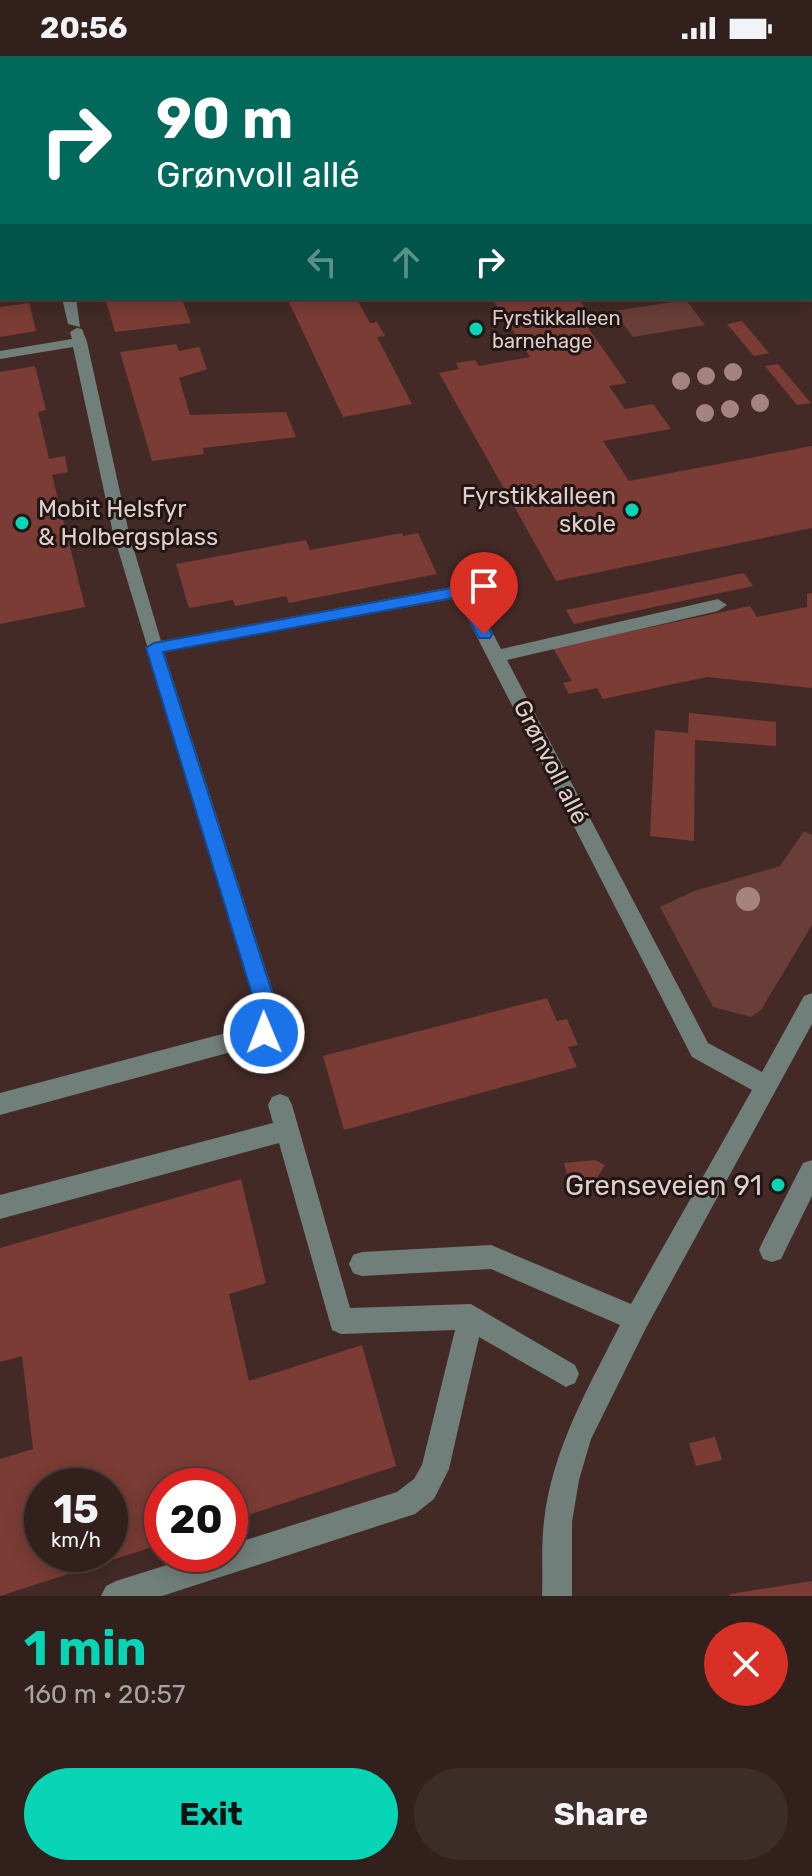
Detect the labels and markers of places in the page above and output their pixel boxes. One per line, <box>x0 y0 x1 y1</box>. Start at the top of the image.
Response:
place label: Fyrstikkalleen barnehage <box>492 306 621 353</box>
marker: Fyrstikkalleen barnehage <box>467 320 485 338</box>
place label: Fyrstikkalleen skole <box>462 482 616 538</box>
place label: Mobit Helsfyr & Holbergsplass <box>38 495 218 551</box>
marker: Fyrstikkalleen skole <box>623 501 641 519</box>
marker: Mobit Helsfyr & Holbergsplass <box>13 514 31 532</box>
pin <box>450 552 518 634</box>
place label: Grenseveien 91 <box>565 1169 762 1202</box>
marker: Grenseveien 91 <box>769 1176 787 1194</box>

